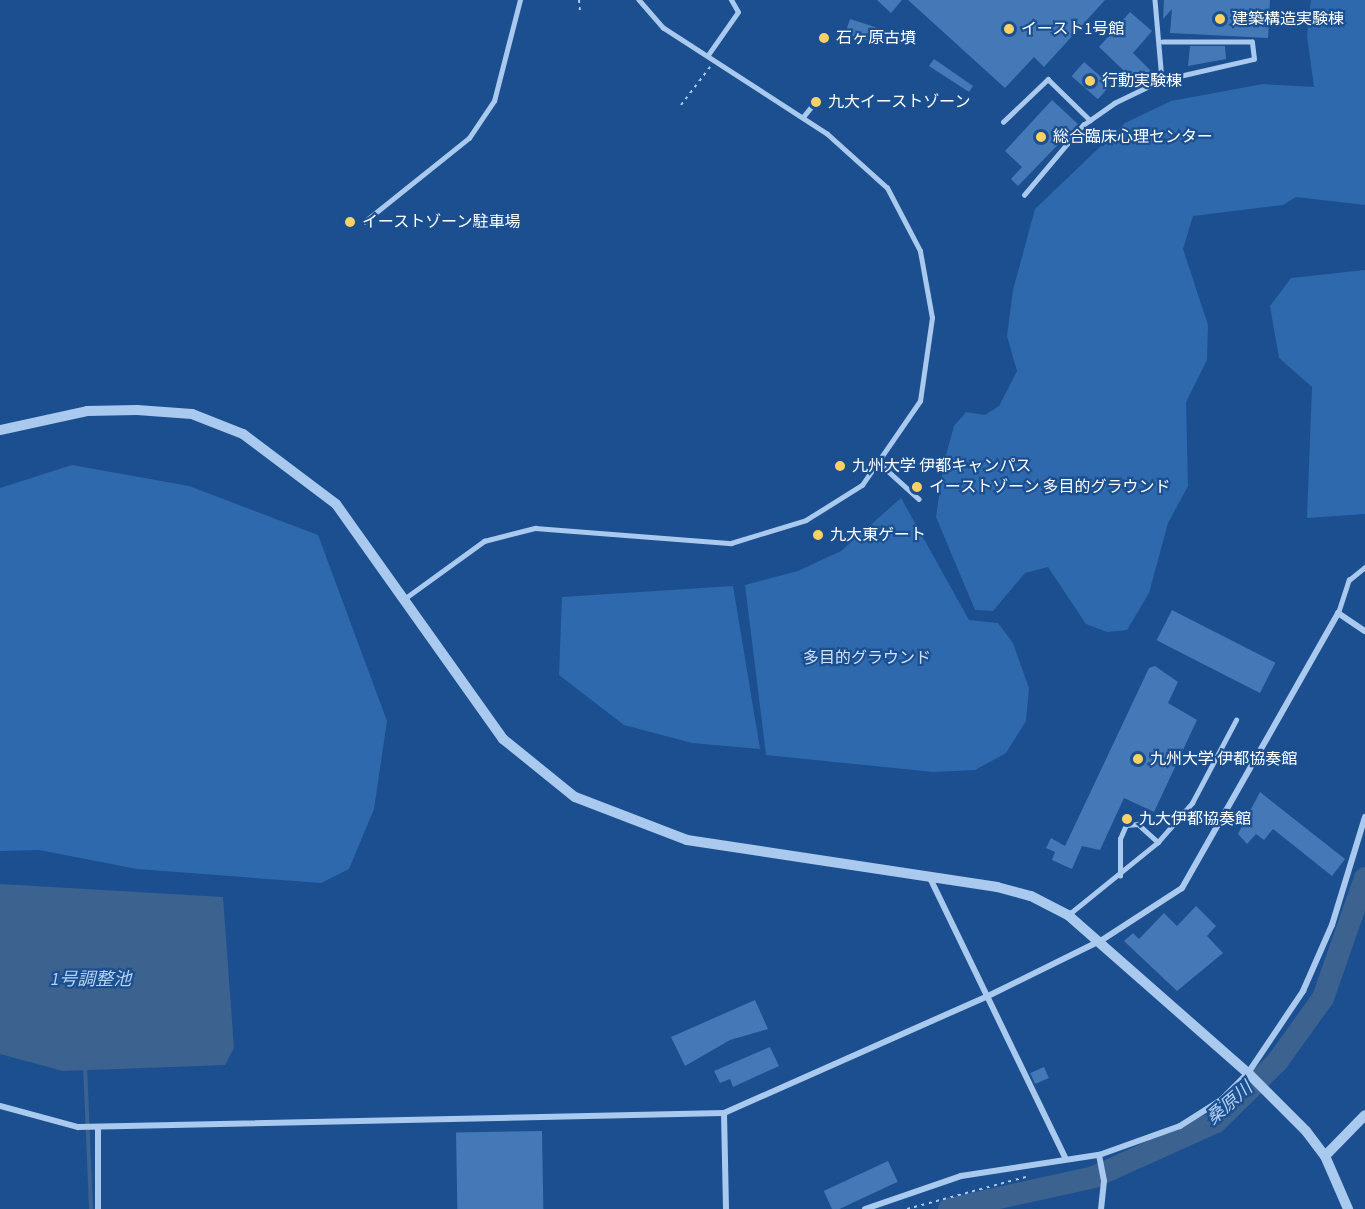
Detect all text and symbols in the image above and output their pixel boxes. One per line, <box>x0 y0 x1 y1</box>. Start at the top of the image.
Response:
place label: 建築構造実験棟 <box>1232 9 1344 29</box>
marker: 建築構造実験棟 <box>1213 12 1227 26</box>
place label: イースト1号館 <box>1021 19 1125 39</box>
marker: イースト1号館 <box>1002 22 1016 36</box>
place label: 石ヶ原古墳 <box>836 28 916 48</box>
marker: 石ヶ原古墳 <box>817 31 831 45</box>
place label: 行動実験棟 <box>1102 71 1182 91</box>
marker: 行動実験棟 <box>1083 74 1097 88</box>
place label: 九大イーストゾーン <box>828 92 972 112</box>
marker: 九大イーストゾーン <box>809 95 823 109</box>
place label: 総合臨床心理センター <box>1053 127 1213 147</box>
marker: 総合臨床心理センター <box>1034 130 1048 144</box>
place label: イーストゾーン駐車場 <box>362 212 522 232</box>
marker: イーストゾーン駐車場 <box>343 215 357 229</box>
place label: 九州大学 伊都キャンパス <box>852 456 1031 476</box>
marker: 九州大学 伊都キャンパス <box>833 459 847 473</box>
place label: イーストゾーン 多目的グラウンド <box>929 477 1172 497</box>
marker: イーストゾーン 多目的グラウンド <box>910 480 924 494</box>
place label: 九大東ゲート <box>830 525 926 545</box>
marker: 九大東ゲート <box>811 528 825 542</box>
park label: 多目的グラウンド <box>803 648 931 668</box>
place label: 九州大学 伊都協奏館 <box>1150 749 1297 769</box>
marker: 九州大学 伊都協奏館 <box>1131 752 1145 766</box>
place label: 九大伊都協奏館 <box>1139 809 1251 829</box>
marker: 九大伊都協奏館 <box>1120 812 1134 826</box>
water label: 1号調整池 <box>51 969 131 991</box>
water label: 桑原川 <box>1203 1078 1257 1130</box>

